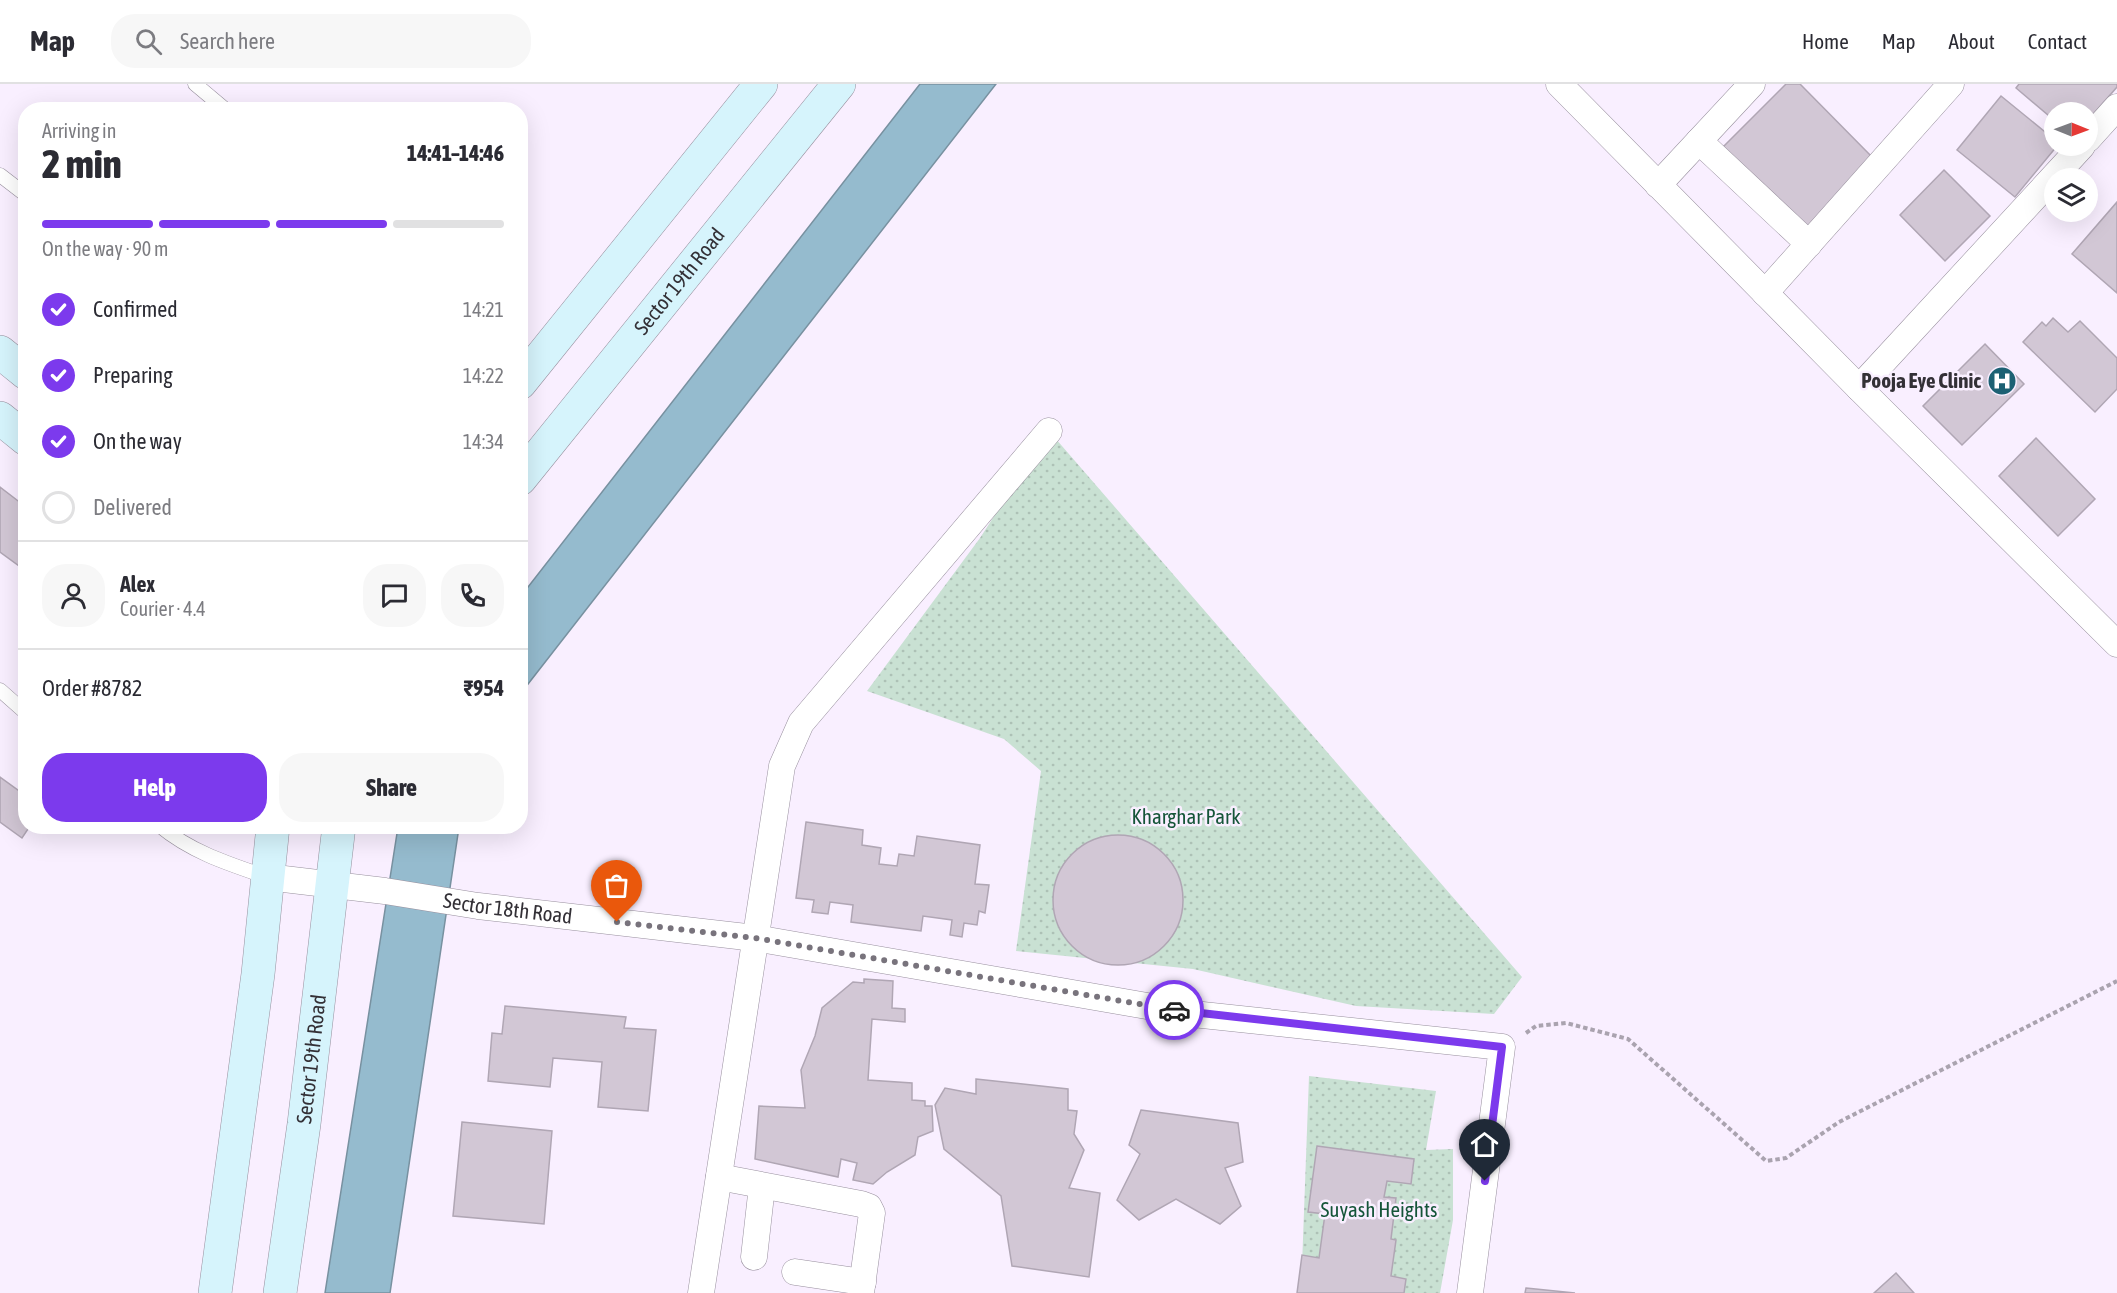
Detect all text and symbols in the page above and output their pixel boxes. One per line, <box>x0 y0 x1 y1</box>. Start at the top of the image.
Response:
search box <box>111 14 531 68</box>
text: Map <box>30 25 75 57</box>
icon: search <box>132 25 165 58</box>
text: Search here <box>180 28 275 54</box>
text: Home <box>1802 29 1849 53</box>
text: Map <box>1882 29 1916 53</box>
text: About <box>1949 29 1995 53</box>
text: Contact <box>2028 29 2087 53</box>
north arrow <box>2044 102 2098 156</box>
map controls <box>2044 102 2098 222</box>
text: Arriving in <box>42 119 116 142</box>
text: 14:41–14:46 <box>407 140 504 166</box>
text: 2 min <box>42 142 122 186</box>
button: layers <box>2044 168 2098 222</box>
street label: Sector 19th Road <box>629 223 729 339</box>
text: On the way · 90 m <box>42 237 168 260</box>
icon: check <box>42 293 75 326</box>
text: Confirmed <box>93 296 178 322</box>
text: 14:21 <box>463 298 504 321</box>
icon: check <box>42 359 75 392</box>
text: Preparing <box>93 362 173 388</box>
text: 14:22 <box>463 364 504 387</box>
hospital icon: Pooja Eye Clinic <box>1986 365 2018 397</box>
place label: Pooja Eye Clinic <box>1861 368 1981 392</box>
icon: check <box>42 425 75 458</box>
text: On the way <box>93 428 182 454</box>
text: 14:34 <box>463 430 504 453</box>
text: Delivered <box>93 494 172 520</box>
button: person <box>42 564 105 627</box>
button: chat <box>363 564 426 627</box>
button: phone <box>441 564 504 627</box>
text: Alex <box>120 571 155 597</box>
text: Courier · 4.4 <box>120 597 206 620</box>
text: Order #8782 <box>42 675 142 701</box>
text: ₹954 <box>464 675 504 701</box>
button: Help <box>42 753 267 822</box>
button: Share <box>279 753 504 822</box>
park label: Kharghar Park <box>1132 804 1240 828</box>
pin <box>591 860 642 922</box>
icon: bag <box>600 869 633 902</box>
street label: Sector 18th Road <box>442 888 574 928</box>
courier <box>1144 980 1204 1040</box>
street label: Sector 19th Road <box>291 993 330 1125</box>
icon: car <box>1158 994 1191 1027</box>
pin <box>1459 1119 1510 1181</box>
icon: home <box>1468 1128 1501 1161</box>
park label: Suyash Heights <box>1321 1197 1437 1221</box>

